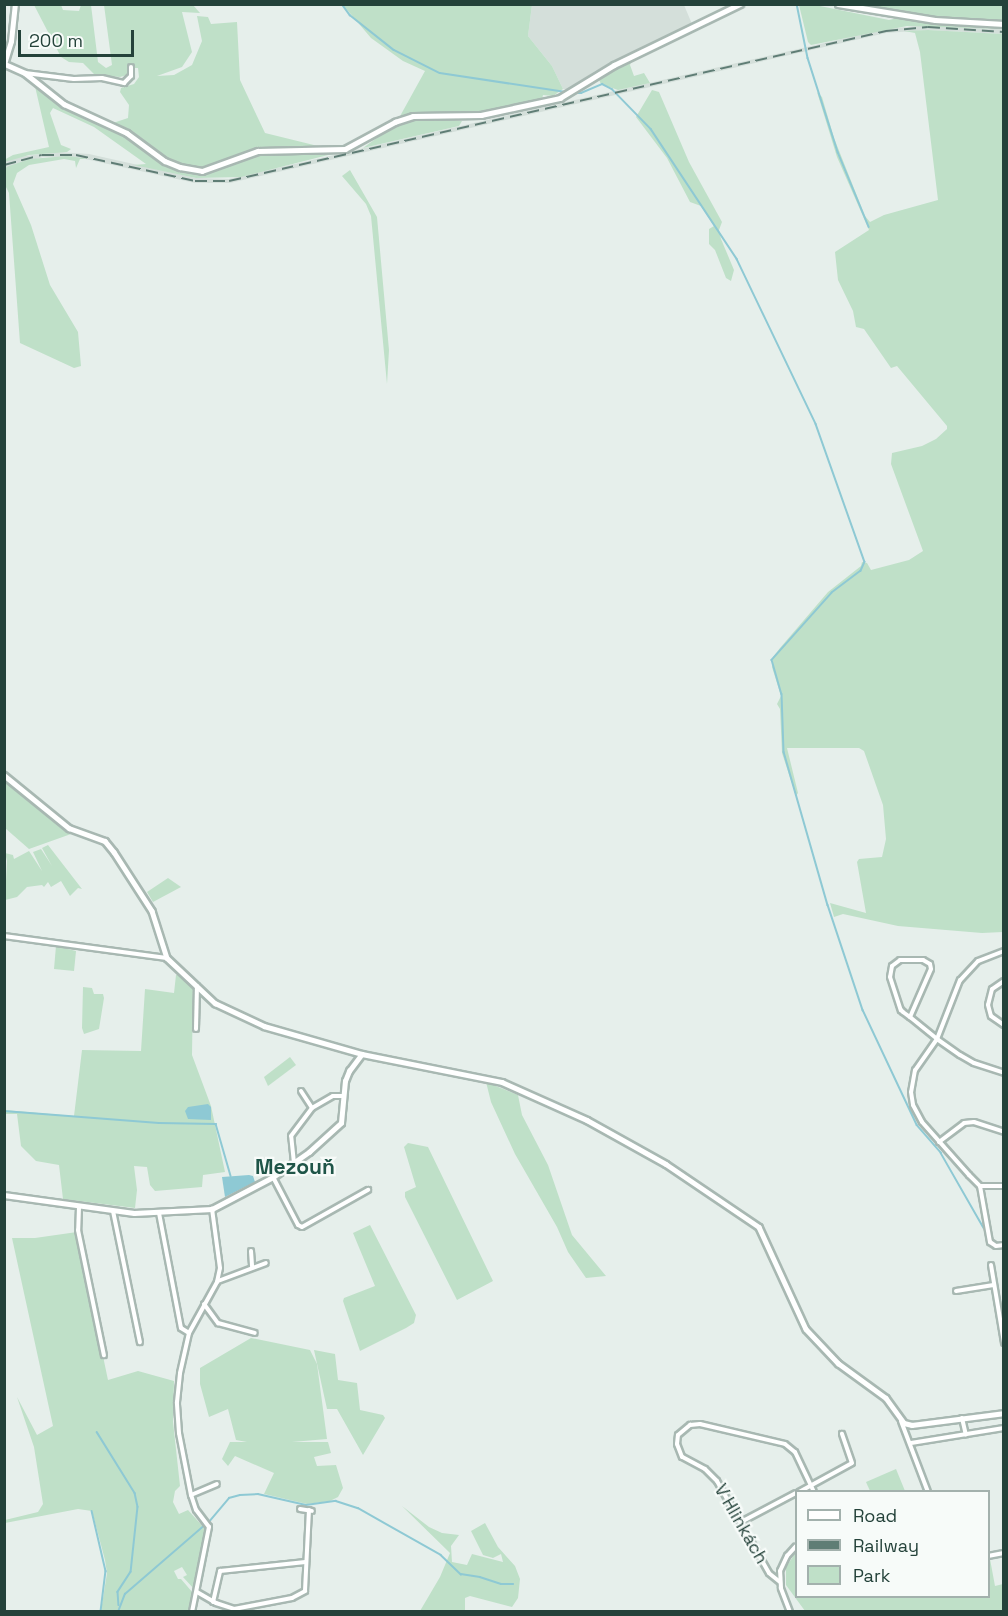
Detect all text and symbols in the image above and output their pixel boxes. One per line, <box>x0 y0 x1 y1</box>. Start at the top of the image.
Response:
scale bar <box>21 18 136 56</box>
text: 200 m <box>29 29 83 52</box>
district label: Mezouň <box>255 1154 335 1180</box>
street label: V Hlinkách <box>709 1480 773 1568</box>
legend <box>795 1490 990 1598</box>
text: Road <box>853 1504 897 1527</box>
text: Railway <box>853 1534 919 1557</box>
text: Park <box>853 1564 890 1587</box>

